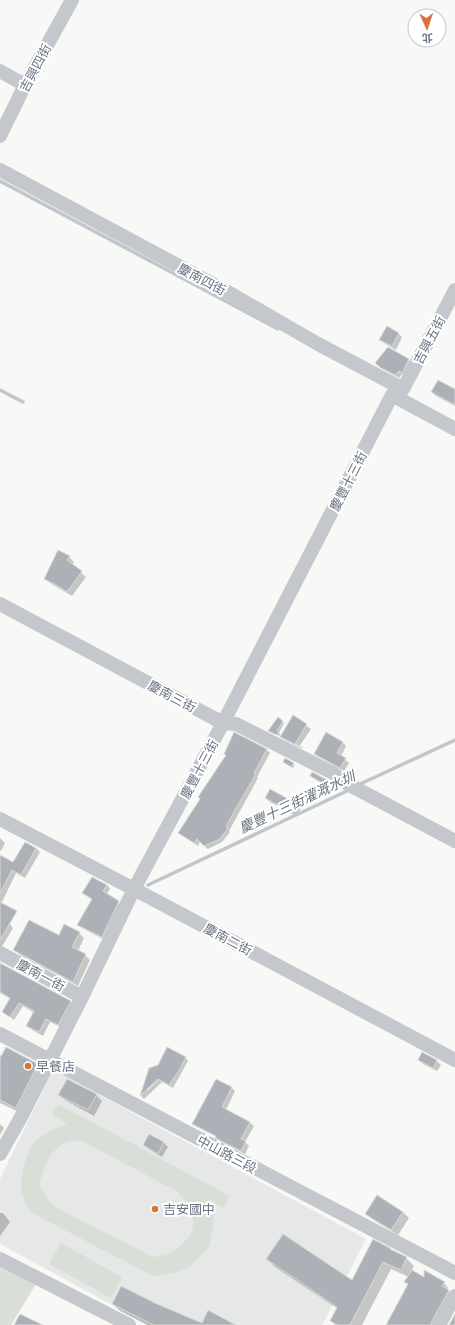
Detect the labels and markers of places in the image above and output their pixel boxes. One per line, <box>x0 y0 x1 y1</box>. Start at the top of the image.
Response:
place label: 早餐店 <box>36 1058 75 1076</box>
marker: 早餐店 <box>23 1061 33 1071</box>
place label: 吉安國中 <box>163 1201 215 1219</box>
marker: 吉安國中 <box>150 1204 160 1214</box>

